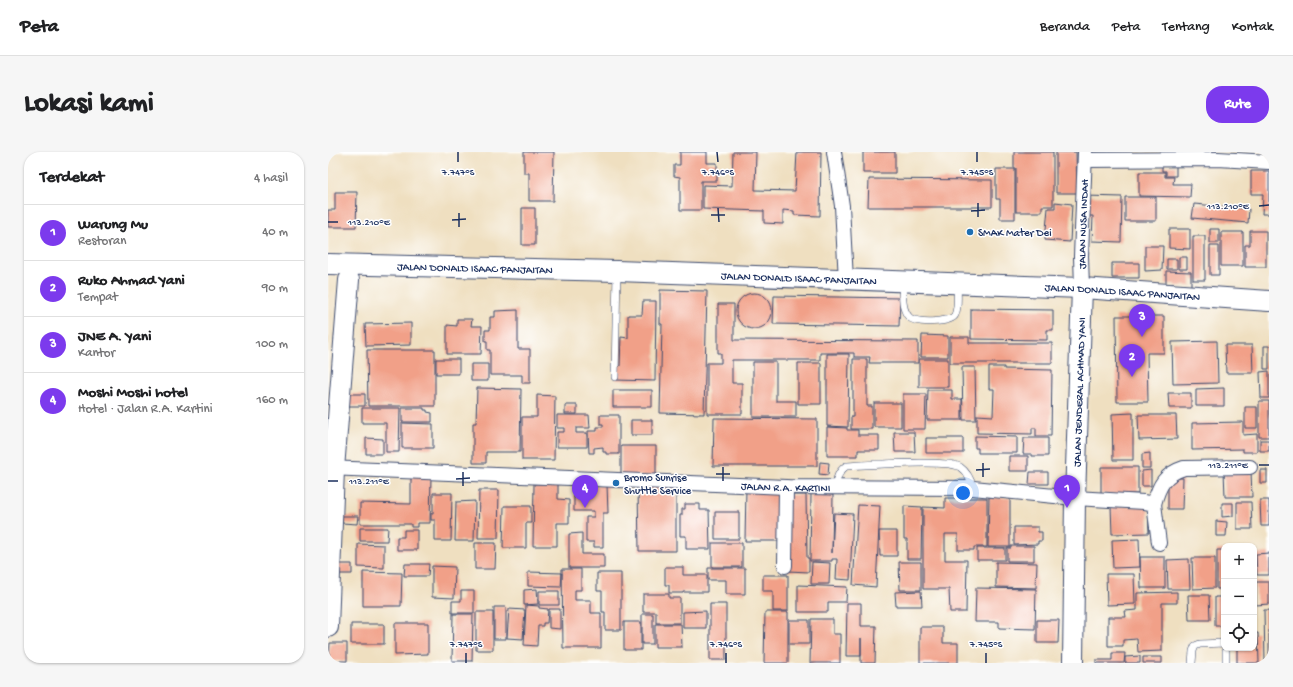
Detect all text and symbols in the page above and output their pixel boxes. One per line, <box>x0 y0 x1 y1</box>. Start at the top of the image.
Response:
text: Peta <box>20 16 59 39</box>
text: Beranda <box>1040 19 1090 36</box>
text: Peta <box>1112 19 1140 36</box>
text: Tentang <box>1162 19 1210 36</box>
text: Kontak <box>1232 19 1273 36</box>
button: Rute <box>1206 86 1269 123</box>
text: Lokasi kami <box>24 88 154 121</box>
text: 7.747°S <box>441 167 475 179</box>
text: 7.746°S <box>701 167 735 179</box>
text: 7.745°S <box>960 167 994 179</box>
text: Terdekat <box>40 168 104 188</box>
text: 4 hasil <box>254 171 288 186</box>
street label: JALAN NUSA INDAH <box>1077 178 1092 269</box>
text: 113.210°E <box>1206 201 1250 213</box>
text: Warung Mu <box>78 216 148 234</box>
text: 113.210°E <box>347 217 391 229</box>
text: 1 <box>50 225 56 240</box>
text: 40 m <box>262 225 288 240</box>
marker: SMAK Mater Dei <box>965 227 975 237</box>
place label: SMAK Mater Dei <box>978 228 1052 240</box>
text: Restoran <box>78 234 126 249</box>
street label: JALAN DONALD ISAAC PANJAITAN <box>397 262 553 277</box>
street label: JALAN DONALD ISAAC PANJAITAN <box>721 271 877 288</box>
text: Ruko Ahmad Yani <box>78 272 185 290</box>
text: 2 <box>50 281 56 296</box>
text: 90 m <box>262 281 288 296</box>
street label: JALAN DONALD ISAAC PANJAITAN <box>1044 283 1201 304</box>
text: Tempat <box>78 290 118 305</box>
pin: 3 <box>1129 304 1155 337</box>
street label: JALAN JENDERAL ACHMAD YANI <box>1072 317 1089 467</box>
text: JNE A. Yani <box>78 328 151 346</box>
text: 3 <box>50 337 56 352</box>
text: 100 m <box>256 337 288 352</box>
pin: 2 <box>1119 344 1145 377</box>
text: Kantor <box>78 346 115 361</box>
text: Moshi Moshi hotel <box>78 384 188 402</box>
text: 4 <box>50 393 56 408</box>
text: 160 m <box>256 393 288 408</box>
text: Hotel · Jalan R.A. Kartini <box>78 402 213 417</box>
text: 113.211°E <box>1207 460 1249 472</box>
place label: Bromo Sunrise Shuttle Service <box>623 473 692 498</box>
pin: 4 <box>572 475 598 508</box>
pin: 1 <box>1054 475 1080 508</box>
text: 113.211°E <box>348 476 390 488</box>
marker: Bromo Sunrise Shuttle Service <box>611 478 621 488</box>
street label: JALAN R.A. KARTINI <box>741 481 831 495</box>
your location <box>953 483 973 503</box>
map controls <box>1221 543 1257 651</box>
button: + <box>1221 543 1257 579</box>
button: − <box>1221 579 1257 615</box>
button: locate <box>1221 615 1257 651</box>
text: 7.747°S <box>449 639 483 651</box>
text: 7.746°S <box>709 639 743 651</box>
text: 7.745°S <box>969 639 1003 651</box>

